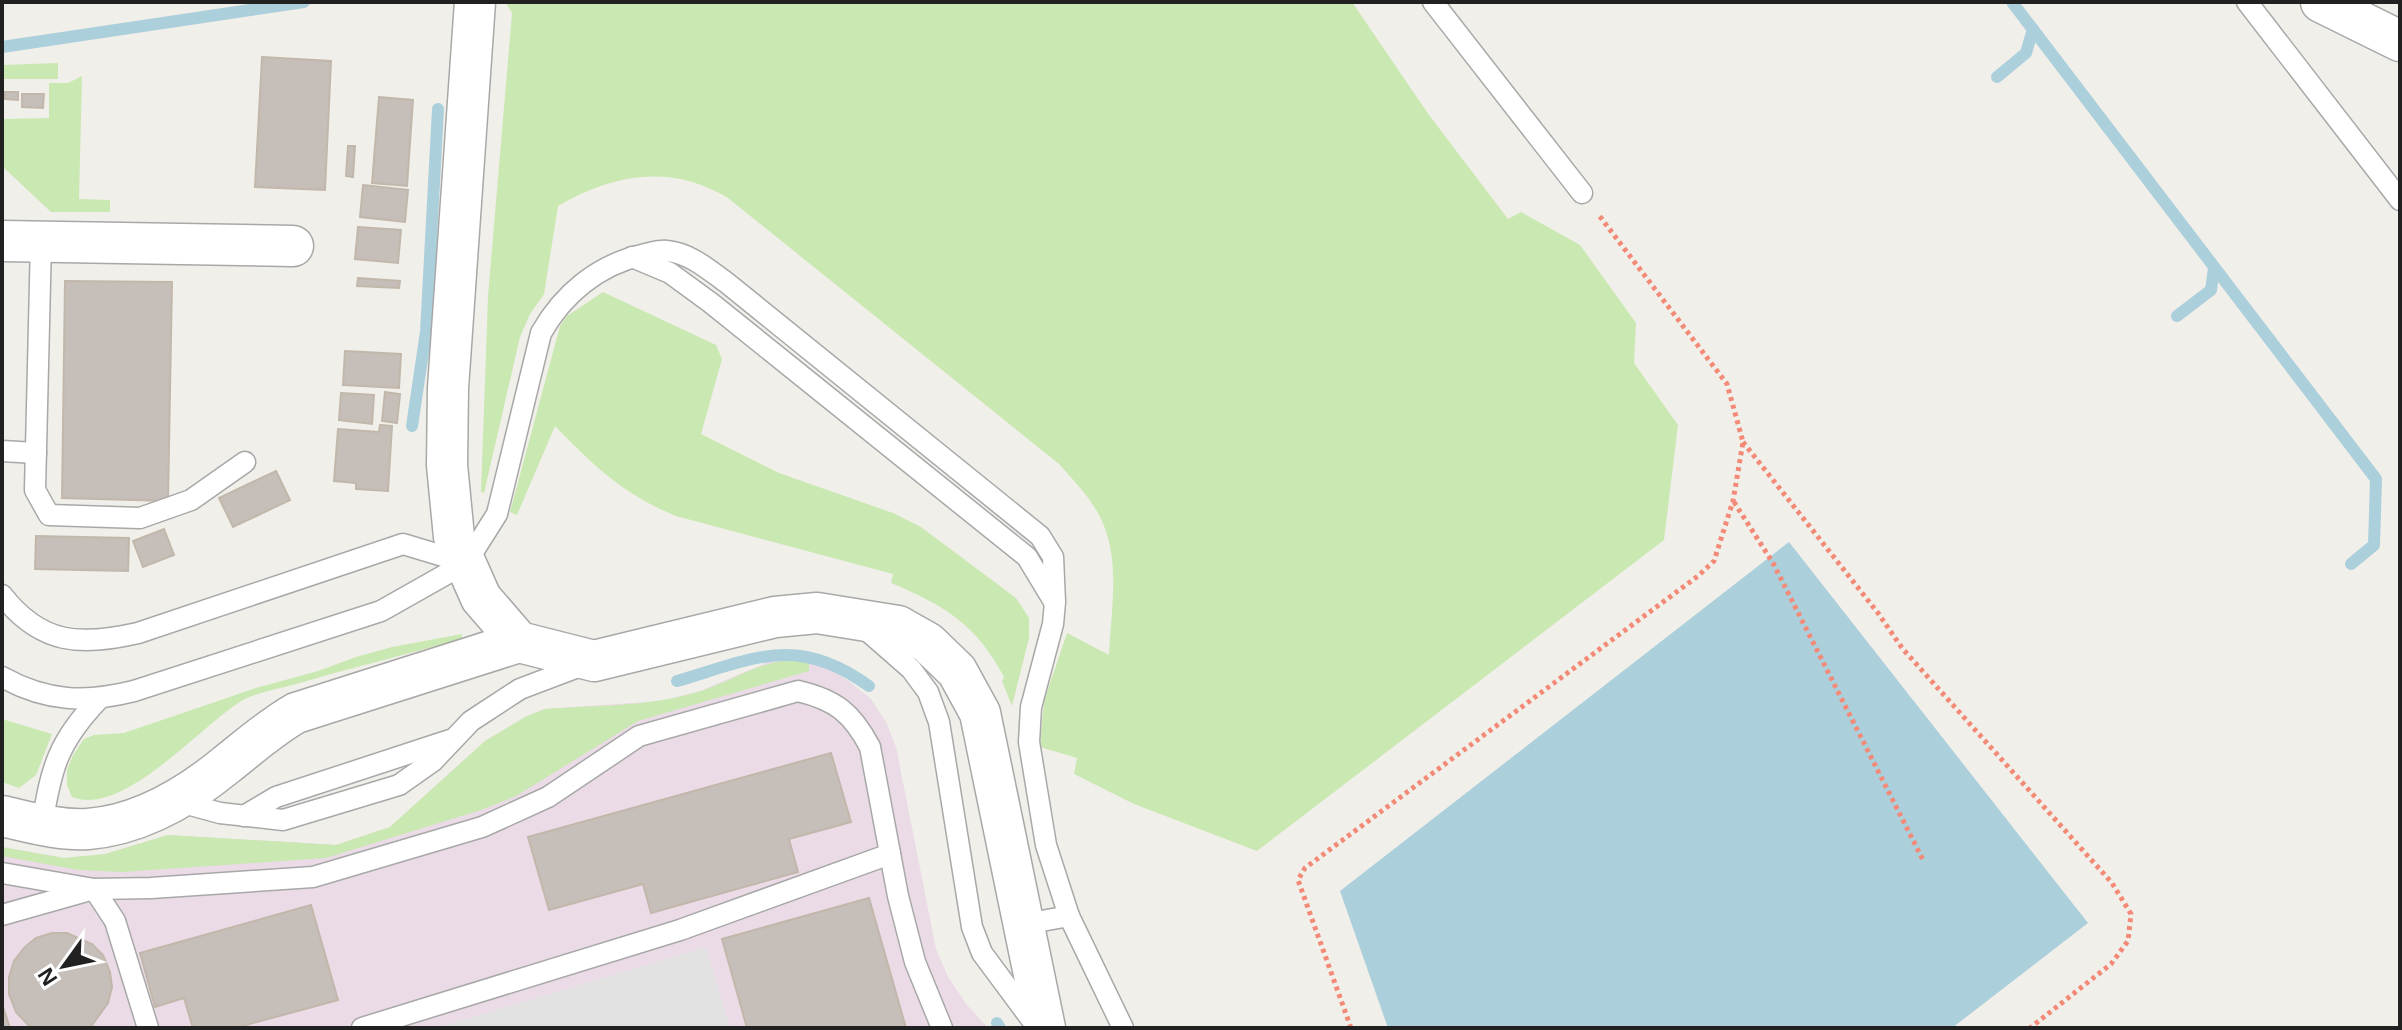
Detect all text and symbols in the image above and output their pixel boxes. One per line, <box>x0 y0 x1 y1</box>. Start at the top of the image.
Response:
north arrow <box>24 926 104 1006</box>
text: N <box>33 963 62 990</box>

